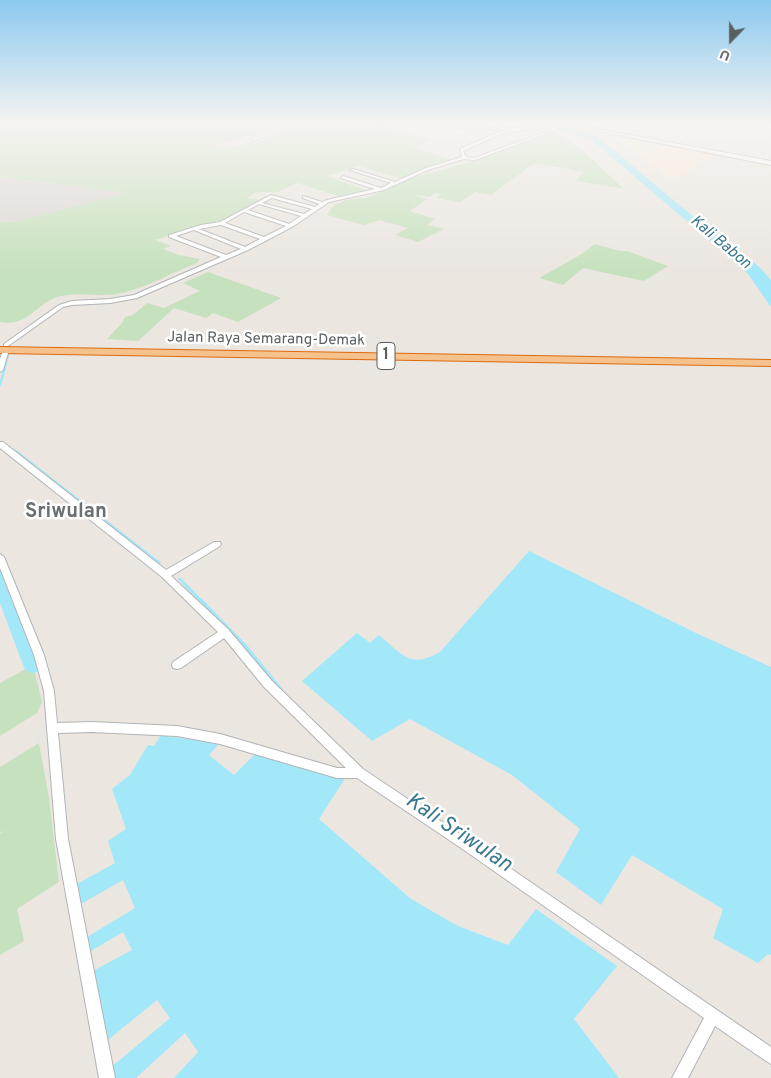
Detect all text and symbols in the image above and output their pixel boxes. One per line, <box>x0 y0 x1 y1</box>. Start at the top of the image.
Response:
north arrow <box>706 15 756 65</box>
text: U <box>717 45 733 64</box>
water label: Kali Babon <box>686 212 754 274</box>
street label: Jalan Raya Semarang-Demak <box>167 329 365 351</box>
road number: 1 <box>377 342 395 370</box>
district label: Sriwulan <box>25 501 107 525</box>
water label: Kali Sriwulan <box>400 789 516 879</box>

